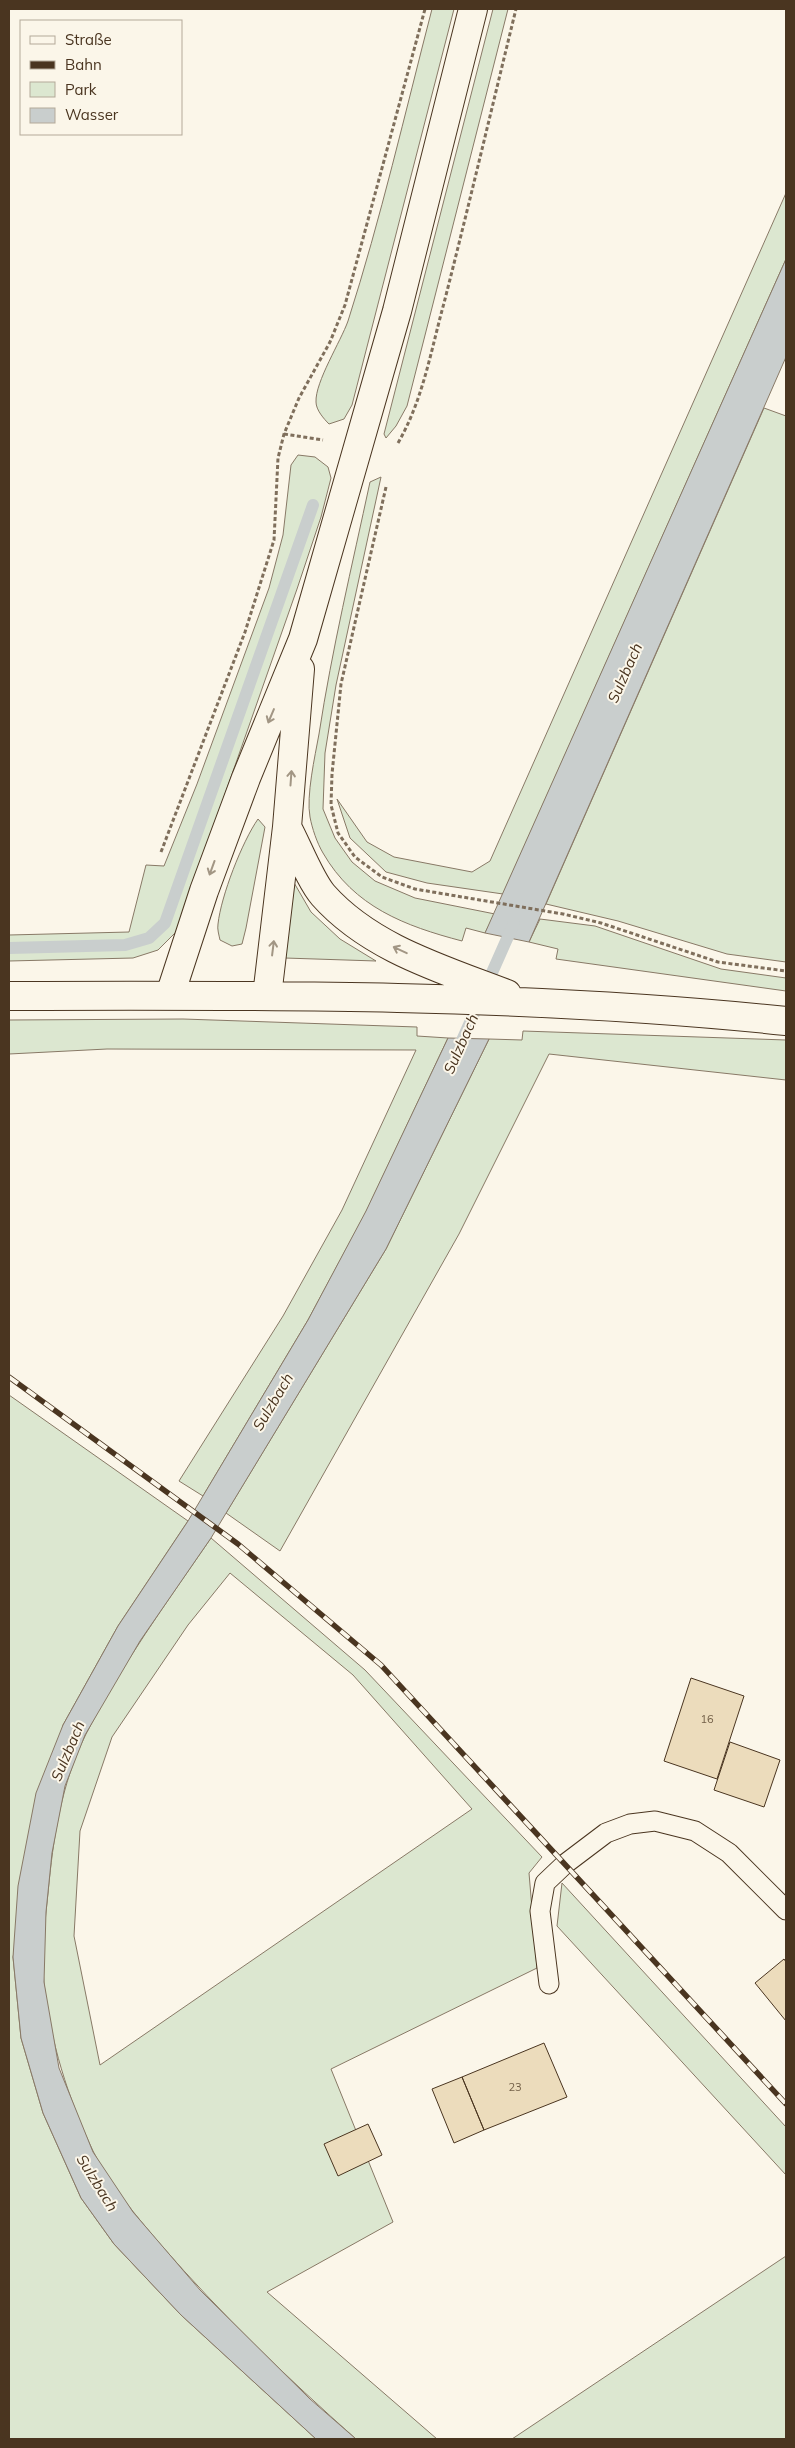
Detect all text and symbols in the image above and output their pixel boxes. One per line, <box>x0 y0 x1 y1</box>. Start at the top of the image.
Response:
legend <box>20 20 182 135</box>
text: Straße <box>65 30 112 49</box>
text: Bahn <box>65 55 102 74</box>
text: Park <box>65 80 97 99</box>
text: Wasser <box>65 105 119 124</box>
water label: Sulzbach <box>603 640 646 706</box>
one-way arrow <box>266 708 276 723</box>
one-way arrow <box>286 771 295 787</box>
one-way arrow <box>207 860 216 875</box>
one-way arrow <box>268 940 278 956</box>
one-way arrow <box>393 945 408 954</box>
water label: Sulzbach <box>439 1011 482 1077</box>
water label: Sulzbach <box>248 1369 297 1434</box>
house number: 16 <box>700 1712 714 1726</box>
water label: Sulzbach <box>46 1718 89 1784</box>
house number: 23 <box>508 2080 522 2094</box>
water label: Sulzbach <box>73 2151 122 2215</box>

